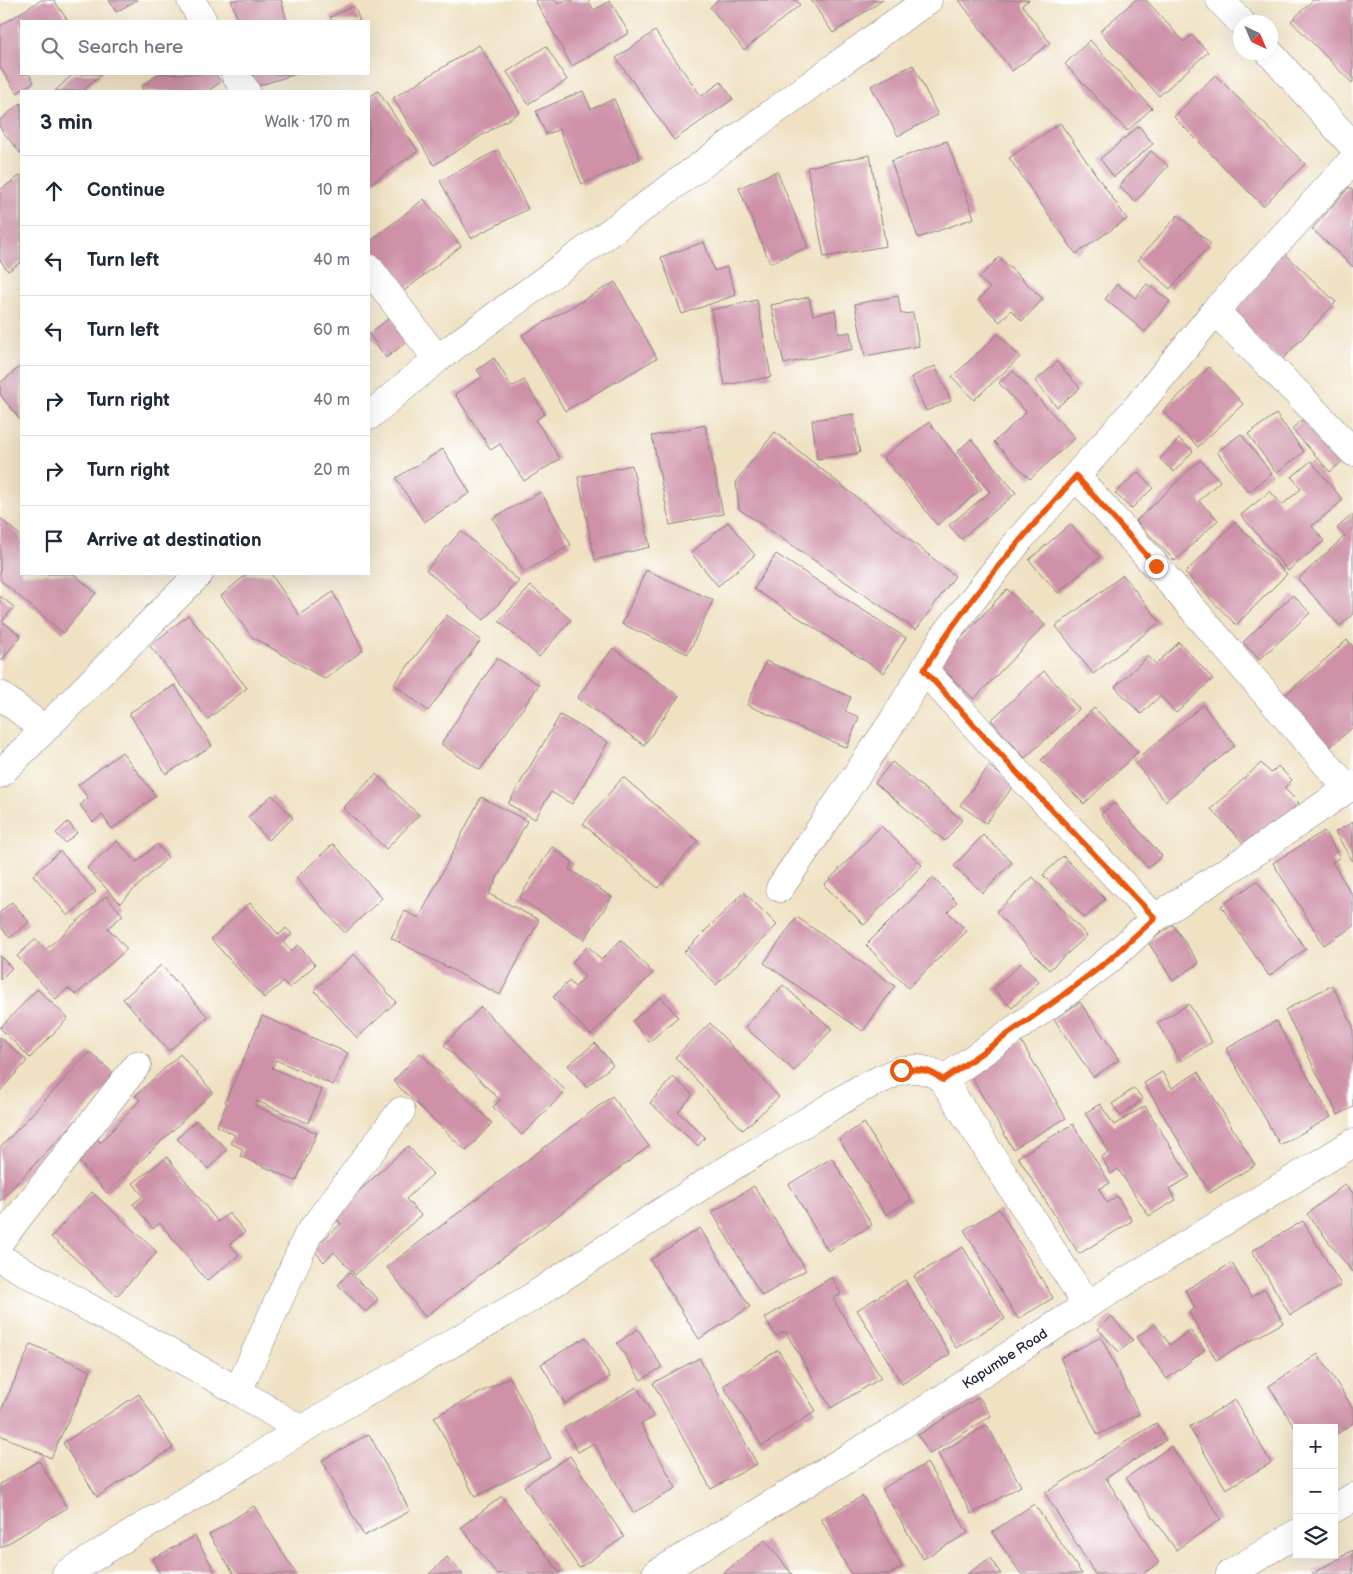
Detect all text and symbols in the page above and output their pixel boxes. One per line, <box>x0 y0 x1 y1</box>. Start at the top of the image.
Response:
north arrow <box>1233 15 1278 60</box>
search box <box>20 20 370 75</box>
icon: search <box>38 34 66 62</box>
text: Search here <box>78 36 183 59</box>
text: 3 min <box>40 110 93 135</box>
text: Walk · 170 m <box>264 113 350 132</box>
icon: ahead <box>40 177 68 205</box>
text: Continue <box>87 179 165 202</box>
text: 10 m <box>317 181 350 200</box>
icon: left <box>40 247 68 275</box>
text: Turn left <box>87 249 159 272</box>
text: 40 m <box>313 251 350 270</box>
icon: left <box>40 317 68 345</box>
text: Turn left <box>87 319 159 342</box>
text: 60 m <box>313 321 350 340</box>
icon: right <box>40 387 68 415</box>
text: Turn right <box>87 389 170 412</box>
text: 40 m <box>313 391 350 410</box>
icon: right <box>40 457 68 485</box>
text: Turn right <box>87 459 170 482</box>
text: 20 m <box>314 461 350 480</box>
icon: arrive <box>40 527 68 555</box>
text: Arrive at destination <box>87 529 262 552</box>
route end <box>1145 555 1168 578</box>
route start <box>890 1059 913 1082</box>
street label: Kapumbe Road <box>959 1325 1051 1393</box>
map controls <box>1293 1424 1338 1559</box>
button: + <box>1293 1424 1338 1469</box>
button: − <box>1293 1469 1338 1514</box>
button: layers <box>1293 1514 1338 1559</box>

